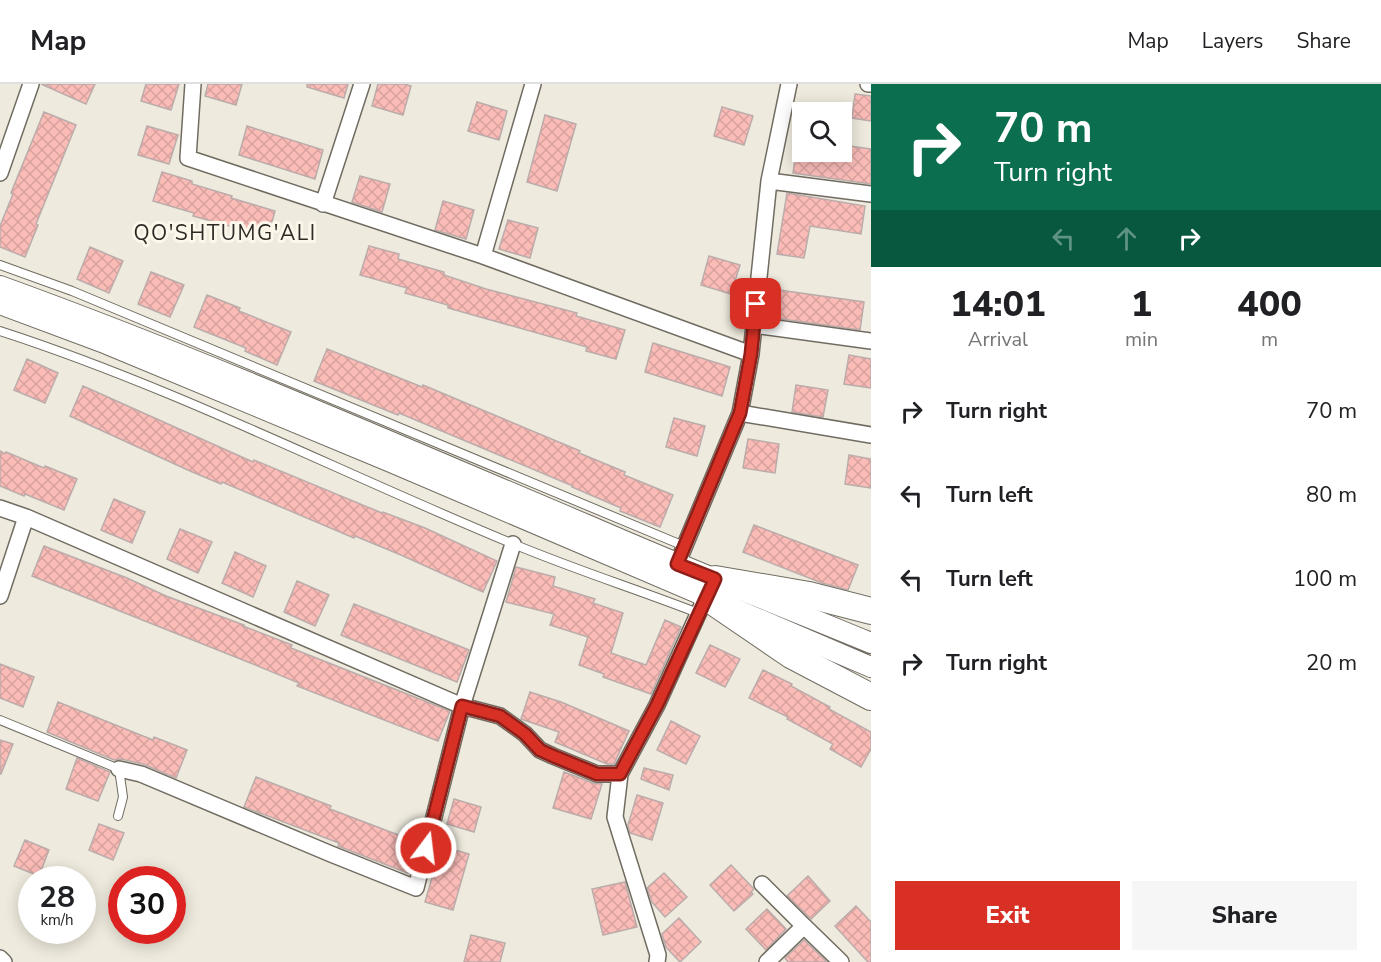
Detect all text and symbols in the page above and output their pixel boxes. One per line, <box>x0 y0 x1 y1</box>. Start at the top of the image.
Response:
text: Map <box>30 22 86 60</box>
text: Map <box>1127 27 1169 55</box>
text: Layers <box>1202 27 1263 55</box>
text: Share <box>1296 27 1351 55</box>
text: 70 m <box>994 100 1093 157</box>
map controls <box>792 102 852 162</box>
button: search <box>792 102 852 162</box>
icon: right <box>895 108 973 186</box>
text: Turn right <box>994 154 1112 191</box>
district label: QO'SHTUMG'ALI <box>133 219 317 247</box>
icon: left <box>1047 222 1080 255</box>
icon: ahead <box>1110 222 1143 255</box>
icon: right <box>1173 222 1206 255</box>
pin <box>730 278 781 329</box>
text: 14:01 <box>950 280 1046 329</box>
text: 1 <box>1131 280 1152 329</box>
text: 400 <box>1237 280 1302 329</box>
icon: arrive <box>739 287 772 320</box>
text: Arrival <box>968 326 1028 353</box>
text: min <box>1125 326 1158 353</box>
text: m <box>1261 326 1278 353</box>
icon: right <box>895 395 928 428</box>
text: Turn right <box>946 396 1047 426</box>
text: 70 m <box>1306 396 1357 426</box>
icon: left <box>895 479 928 512</box>
text: Turn left <box>946 480 1033 510</box>
text: 80 m <box>1306 480 1357 510</box>
icon: left <box>895 563 928 596</box>
text: Turn left <box>946 564 1033 594</box>
text: 100 m <box>1293 564 1357 594</box>
icon: right <box>895 647 928 680</box>
text: Turn right <box>946 648 1047 678</box>
text: 20 m <box>1306 648 1357 678</box>
position arrow <box>394 816 458 880</box>
speed limit sign: 30 <box>108 866 186 944</box>
text: 28 <box>39 877 75 918</box>
button: Exit <box>895 881 1120 950</box>
button: Share <box>1132 881 1357 950</box>
text: km/h <box>40 910 74 930</box>

